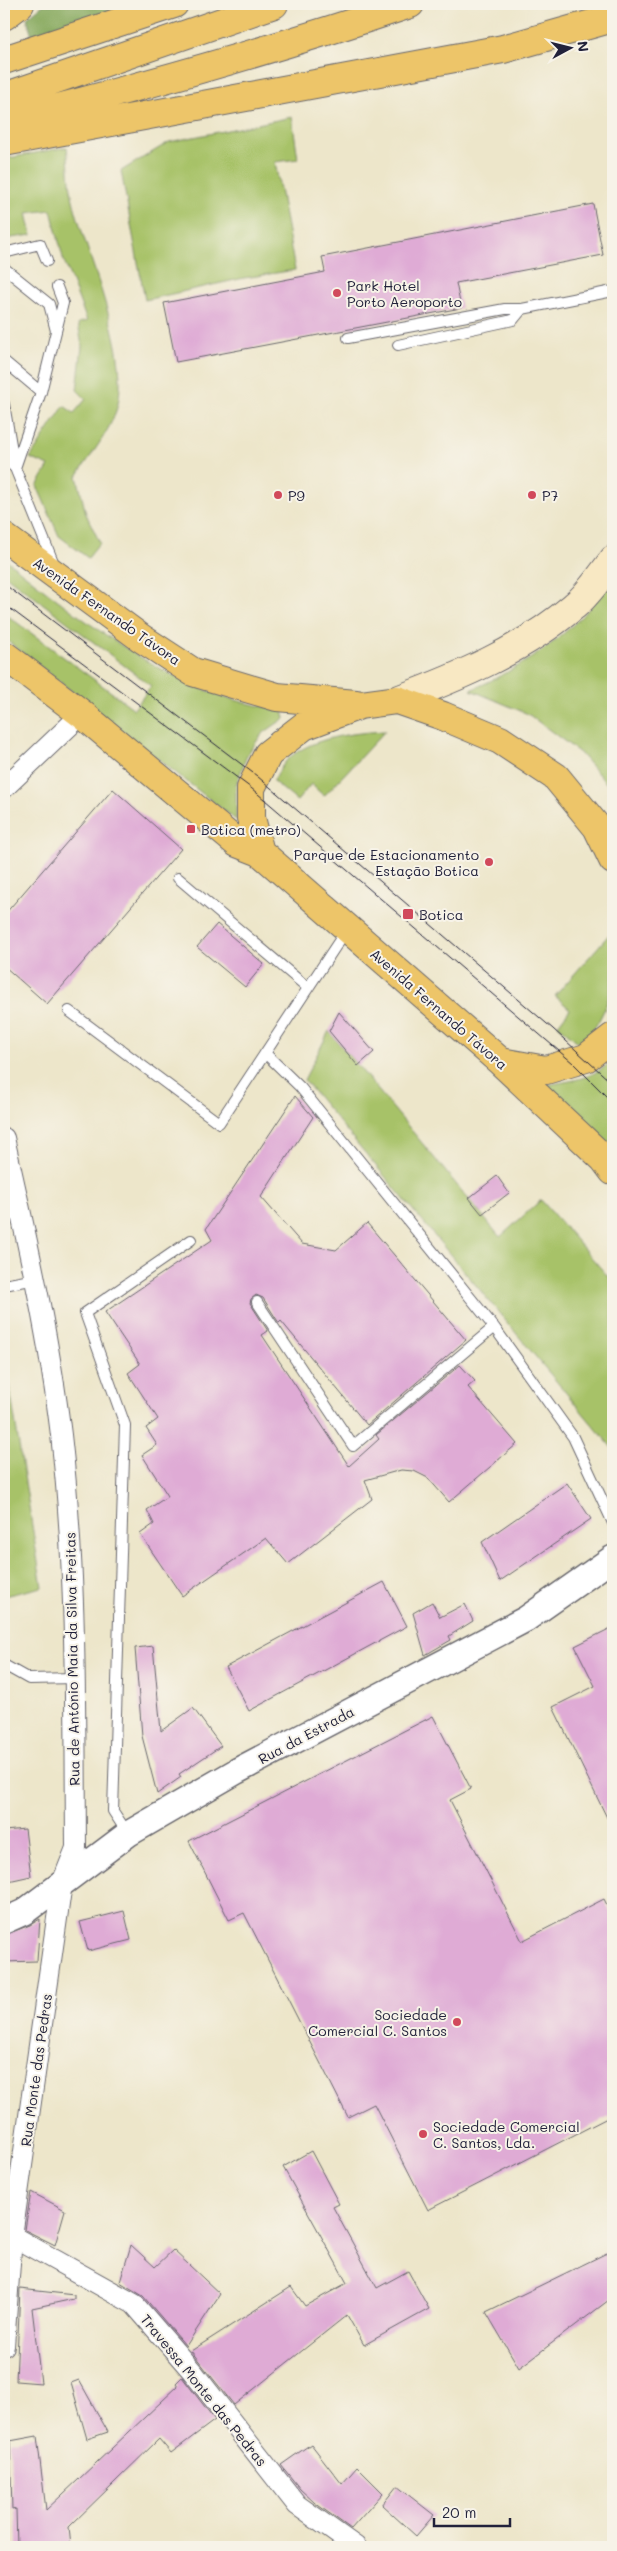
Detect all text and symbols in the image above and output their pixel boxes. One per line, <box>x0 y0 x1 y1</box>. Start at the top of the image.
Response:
north arrow <box>544 22 594 72</box>
text: N <box>573 40 593 53</box>
place label: Park Hotel Porto Aeroporto <box>347 276 462 311</box>
marker: Park Hotel Porto Aeroporto <box>331 287 343 299</box>
place label: P9 <box>288 486 305 505</box>
place label: P7 <box>542 486 559 505</box>
marker: P9 <box>272 489 284 501</box>
marker: P7 <box>526 489 538 501</box>
street label: Avenida Fernando Távora <box>30 553 184 669</box>
place label: Botica (metro) <box>201 820 301 839</box>
marker: Botica (metro) <box>185 823 197 835</box>
place label: Parque de Estacionamento Estação Botica <box>294 845 479 880</box>
marker: Parque de Estacionamento Estação Botica <box>483 856 495 868</box>
place label: Botica <box>419 905 463 924</box>
marker: Botica <box>401 907 415 921</box>
street label: Avenida Fernando Távora <box>366 944 512 1074</box>
street label: Rua de António Maia da Silva Freitas <box>60 1532 84 1786</box>
street label: Rua da Estrada <box>255 1702 357 1768</box>
street label: Rua Monte das Pedras <box>16 1992 56 2148</box>
place label: Sociedade Comercial C. Santos <box>308 2005 447 2040</box>
marker: Sociedade Comercial C. Santos <box>451 2016 463 2028</box>
place label: Sociedade Comercial C. Santos, Lda. <box>433 2117 580 2152</box>
marker: Sociedade Comercial C. Santos, Lda. <box>417 2128 429 2140</box>
street label: Travessa Monte das Pedras <box>137 2310 271 2470</box>
scale bar <box>434 2496 511 2528</box>
text: 20 m <box>442 2502 476 2522</box>

